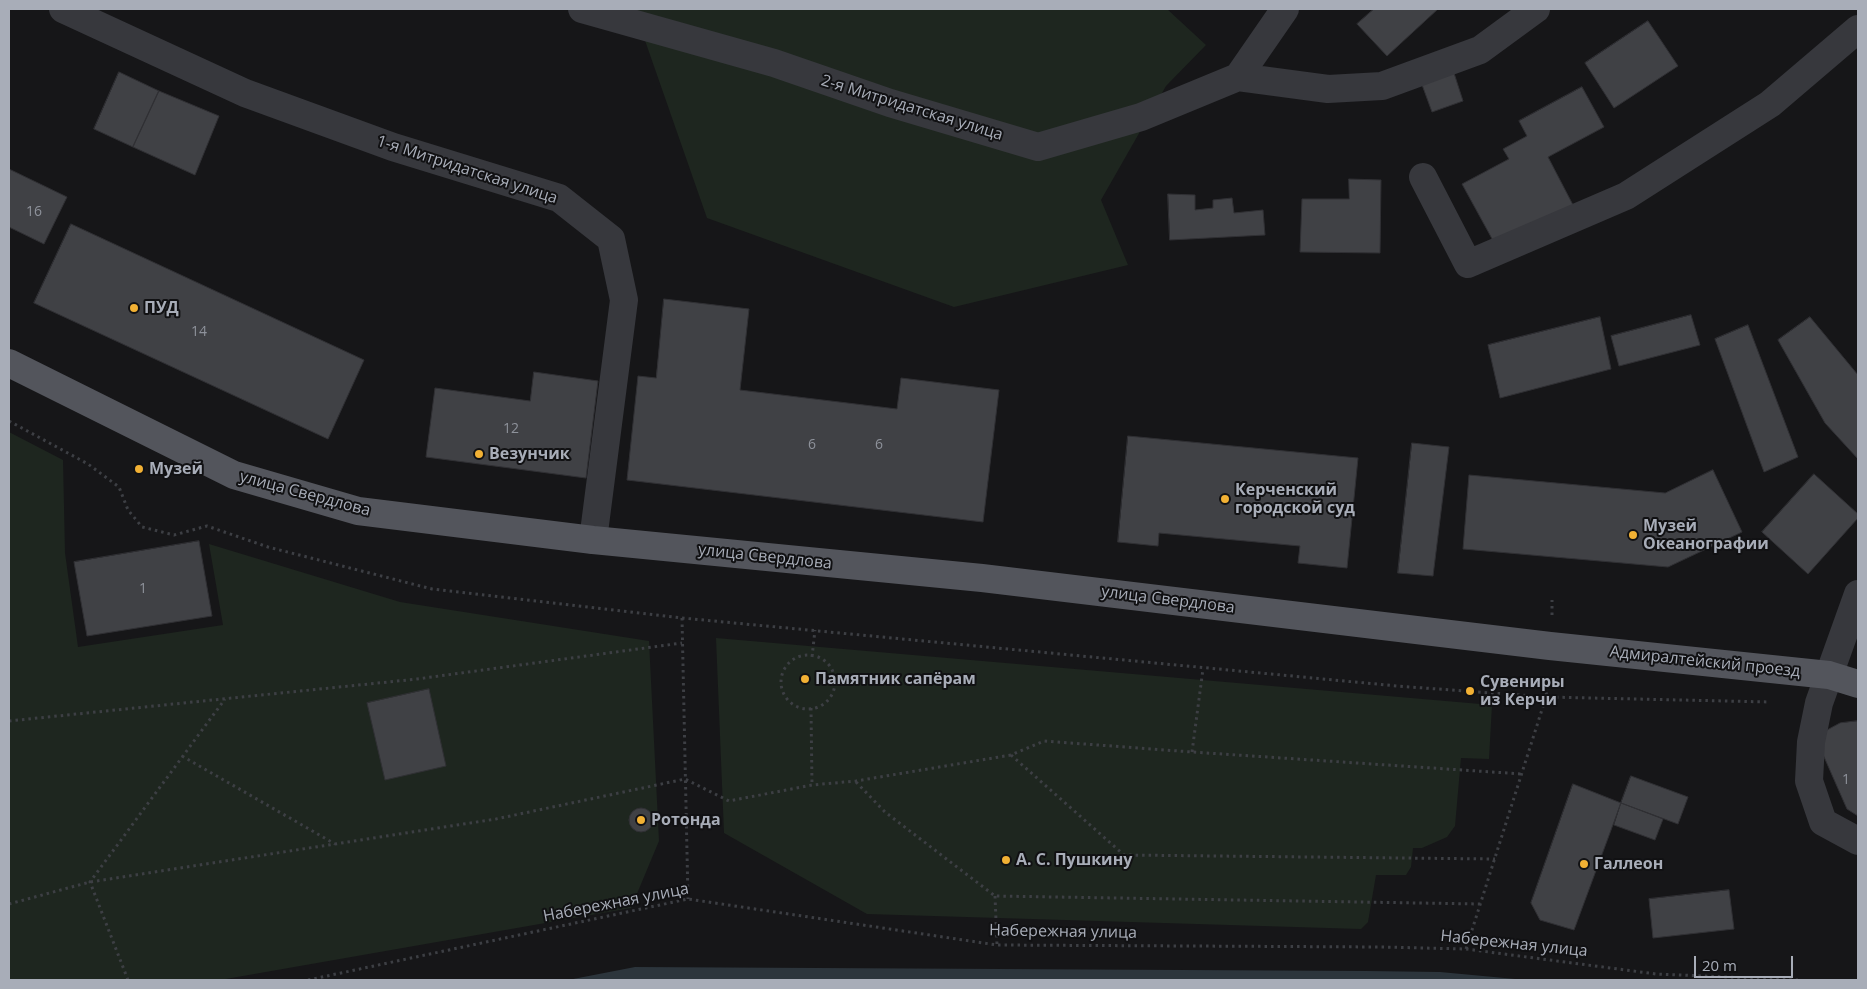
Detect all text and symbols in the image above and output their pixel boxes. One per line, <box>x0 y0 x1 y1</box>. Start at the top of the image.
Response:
street label: 2-я Митридатская улица <box>819 71 1005 145</box>
street label: 1-я Митридатская улица <box>374 132 560 208</box>
house number: 16 <box>26 204 42 220</box>
place label: ПУД <box>144 298 179 318</box>
marker: ПУД <box>128 302 140 314</box>
house number: 14 <box>191 324 207 340</box>
house number: 12 <box>503 421 519 437</box>
house number: 6 <box>808 437 816 453</box>
house number: 6 <box>875 437 883 453</box>
place label: Везунчик <box>489 444 570 464</box>
marker: Везунчик <box>473 448 485 460</box>
place label: Музей <box>149 459 203 479</box>
marker: Музей <box>133 463 145 475</box>
street label: улица Свердлова <box>238 467 372 521</box>
place label: Керченский городской суд <box>1235 480 1355 518</box>
marker: Керченский городской суд <box>1219 493 1231 505</box>
place label: Музей Океанографии <box>1643 516 1769 554</box>
marker: Музей Океанографии <box>1627 529 1639 541</box>
street label: улица Свердлова <box>697 540 833 574</box>
house number: 1 <box>139 581 147 597</box>
street label: улица Свердлова <box>1100 582 1236 618</box>
street label: Адмиралтейский проезд <box>1609 642 1801 682</box>
place label: Памятник сапёрам <box>815 669 976 689</box>
place label: Сувениры из Керчи <box>1480 672 1565 710</box>
marker: Памятник сапёрам <box>799 673 811 685</box>
marker: Сувениры из Керчи <box>1464 685 1476 697</box>
house number: 1 <box>1842 772 1850 788</box>
place label: Ротонда <box>651 810 721 830</box>
marker: Ротонда <box>635 814 647 826</box>
place label: А. С. Пушкину <box>1016 850 1132 870</box>
marker: А. С. Пушкину <box>1000 854 1012 866</box>
place label: Галлеон <box>1594 854 1663 874</box>
marker: Галлеон <box>1578 858 1590 870</box>
street label: Набережная улица <box>542 879 690 927</box>
street label: Набережная улица <box>989 921 1137 943</box>
street label: Набережная улица <box>1439 927 1589 961</box>
scale bar <box>1697 946 1796 978</box>
text: 20 m <box>1702 955 1737 975</box>

